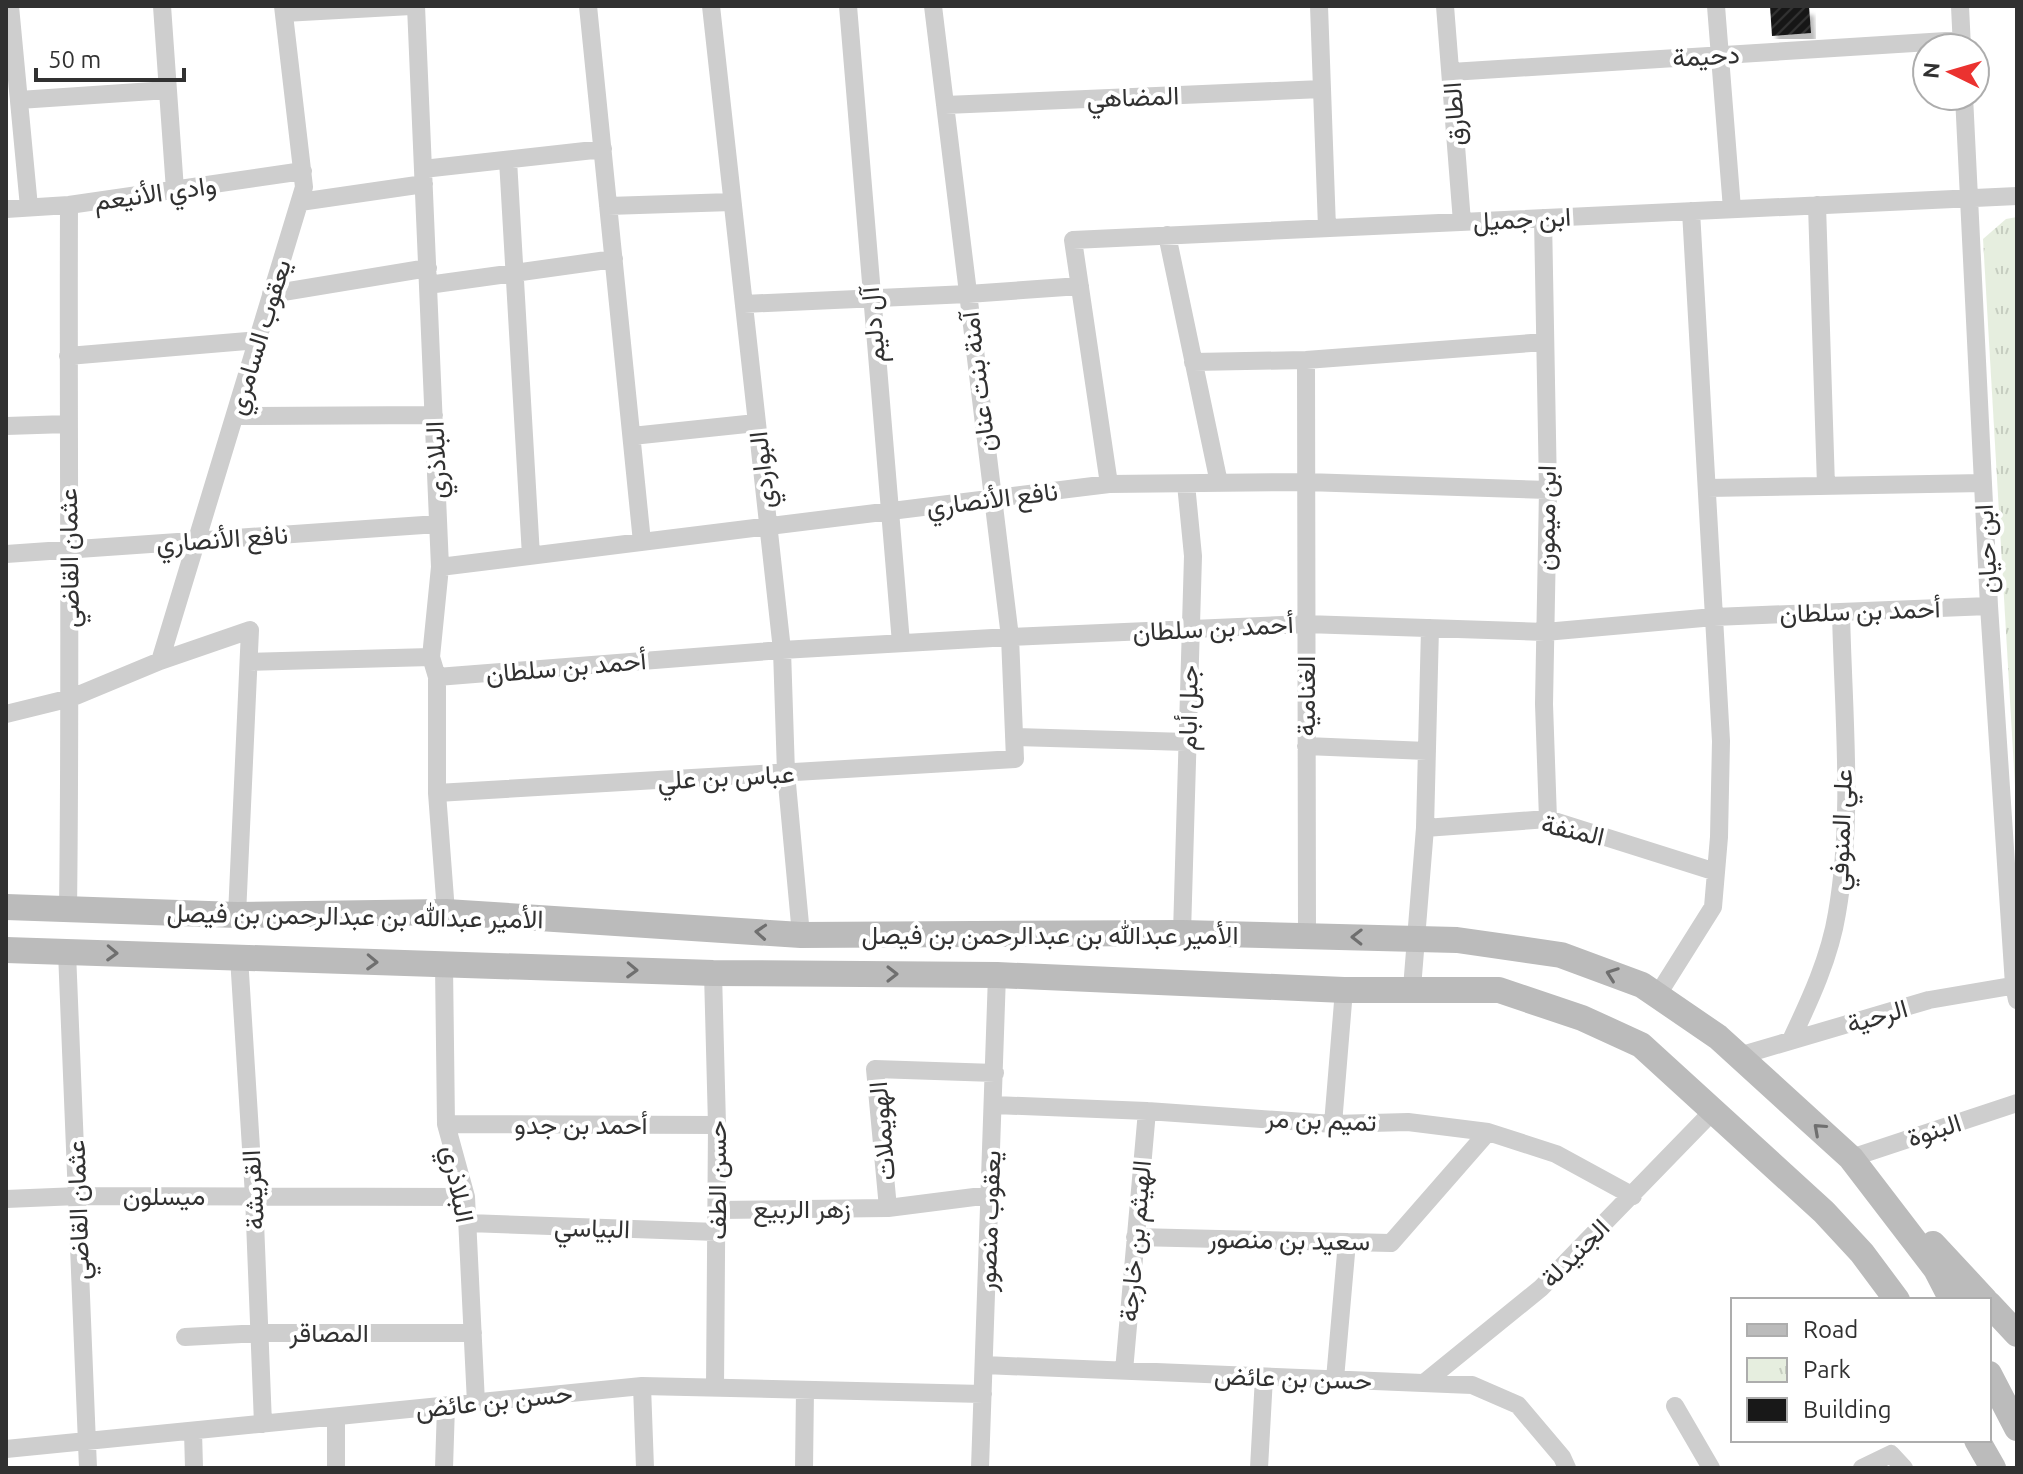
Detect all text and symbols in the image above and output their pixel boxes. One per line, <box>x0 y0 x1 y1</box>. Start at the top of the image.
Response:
scale bar <box>36 32 184 82</box>
north arrow <box>1911 32 1991 112</box>
street label: دحيمة <box>1671 39 1741 73</box>
text: 50 m <box>48 46 101 73</box>
text: N <box>1917 61 1944 79</box>
street label: المضاهي <box>1086 80 1180 120</box>
street label: الطارق <box>1437 81 1472 147</box>
street label: وادي الأنيعم <box>92 170 219 222</box>
street label: ابن جميل <box>1472 201 1572 238</box>
street label: يعقوب السامري <box>221 256 303 420</box>
street label: آل دليم <box>855 284 893 364</box>
street label: آمنة بنت عنان <box>954 308 1002 454</box>
street label: البلاذري <box>420 420 458 499</box>
street label: البواردي <box>743 429 787 510</box>
street label: ابن ميمون <box>1530 465 1563 571</box>
street label: نافع الأنصاري <box>925 476 1060 528</box>
street label: عثمان القاضي <box>53 488 91 628</box>
street label: ابن حيان <box>1969 503 2004 595</box>
street label: نافع الأنصاري <box>155 519 289 565</box>
street label: أحمد بن سلطان <box>1779 593 1941 630</box>
street label: أحمد بن سلطان <box>1132 609 1294 648</box>
street label: أحمد بن سلطان <box>484 645 648 690</box>
street label: الغنامية <box>1291 656 1321 736</box>
street label: جبل أبام <box>1172 665 1206 751</box>
street label: عباس بن علي <box>657 758 796 802</box>
street label: علي المنوفي <box>1824 768 1864 892</box>
street label: المنفة <box>1539 808 1607 851</box>
street label: الأمير عبدالله بن عبدالرحمن بن فيصل <box>166 898 544 935</box>
street label: الأمير عبدالله بن عبدالرحمن بن فيصل <box>862 920 1238 951</box>
one-way arrow <box>754 924 767 941</box>
one-way arrow <box>1350 929 1363 946</box>
one-way arrow <box>106 945 119 962</box>
one-way arrow <box>366 954 379 971</box>
one-way arrow <box>626 962 639 979</box>
one-way arrow <box>886 965 899 983</box>
one-way arrow <box>1606 967 1620 984</box>
street label: الرحية <box>1843 993 1911 1040</box>
street label: الهويملات <box>863 1080 902 1182</box>
street label: تميم بن مر <box>1264 1103 1377 1139</box>
street label: البنوة <box>1903 1107 1965 1154</box>
street label: أحمد بن جدو <box>514 1110 648 1141</box>
street label: حسن الطف <box>702 1120 733 1240</box>
one-way arrow <box>1814 1123 1828 1138</box>
street label: عثمان القاضي <box>61 1139 101 1280</box>
street label: البلاذري <box>430 1143 480 1226</box>
street label: القريشة <box>236 1149 271 1231</box>
street label: يعقوب منصور <box>972 1150 1007 1293</box>
street label: الهيثم بن خارجة <box>1113 1159 1159 1323</box>
street label: ميسلون <box>123 1181 205 1212</box>
street label: زهر الربيع <box>753 1194 851 1227</box>
street label: البياسي <box>553 1212 631 1250</box>
street label: الجنيدلة <box>1535 1213 1615 1293</box>
street label: سعيد بن منصور <box>1207 1224 1370 1257</box>
legend <box>1731 1298 1991 1442</box>
text: Road <box>1803 1316 1858 1343</box>
street label: المصاقر <box>288 1318 369 1349</box>
text: Park <box>1803 1356 1851 1383</box>
street label: حسن بن عائض <box>1214 1360 1372 1397</box>
street label: حسن بن عائض <box>414 1378 574 1425</box>
text: Building <box>1803 1396 1891 1423</box>

